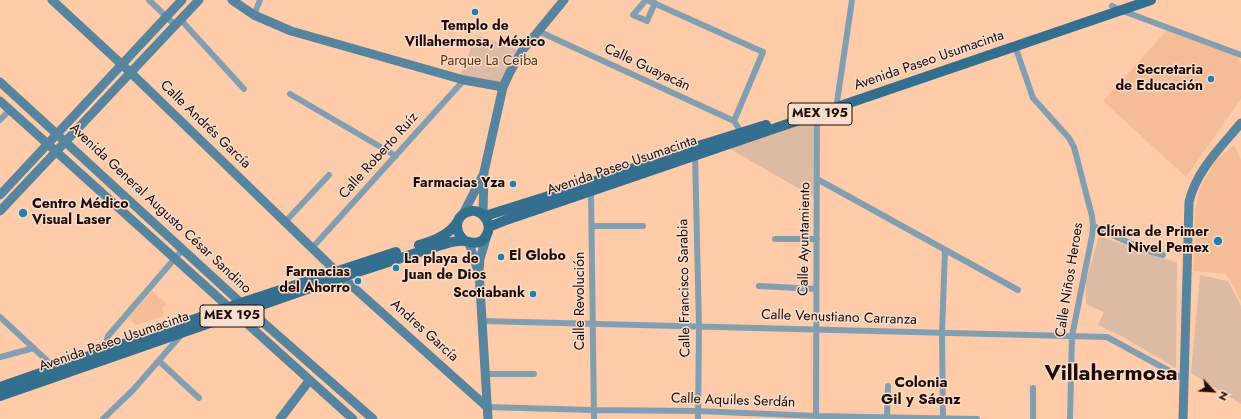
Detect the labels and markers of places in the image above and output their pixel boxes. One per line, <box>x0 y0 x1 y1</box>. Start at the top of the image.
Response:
marker: Templo de Villahermosa, México <box>470 7 480 17</box>
place label: Templo de Villahermosa, México <box>405 19 545 52</box>
place label: Secretaria de Educación <box>1115 63 1203 96</box>
marker: Secretaria de Educación <box>1206 74 1216 84</box>
place label: Farmacias Yza <box>413 176 505 192</box>
marker: Farmacias Yza <box>508 179 518 189</box>
place label: Centro Médico Visual Laser <box>32 197 129 230</box>
marker: Centro Médico Visual Laser <box>17 207 29 219</box>
place label: Clínica de Primer Nivel Pemex <box>1097 225 1209 258</box>
marker: Clínica de Primer Nivel Pemex <box>1212 235 1224 247</box>
place label: El Globo <box>509 249 566 265</box>
place label: La playa de Juan de Dios <box>404 252 486 284</box>
marker: El Globo <box>496 252 506 262</box>
marker: La playa de Juan de Dios <box>391 263 401 273</box>
place label: Farmacias del Ahorro <box>279 265 350 298</box>
marker: Farmacias del Ahorro <box>353 276 363 286</box>
place label: Scotiabank <box>453 286 525 302</box>
marker: Scotiabank <box>528 289 538 299</box>

